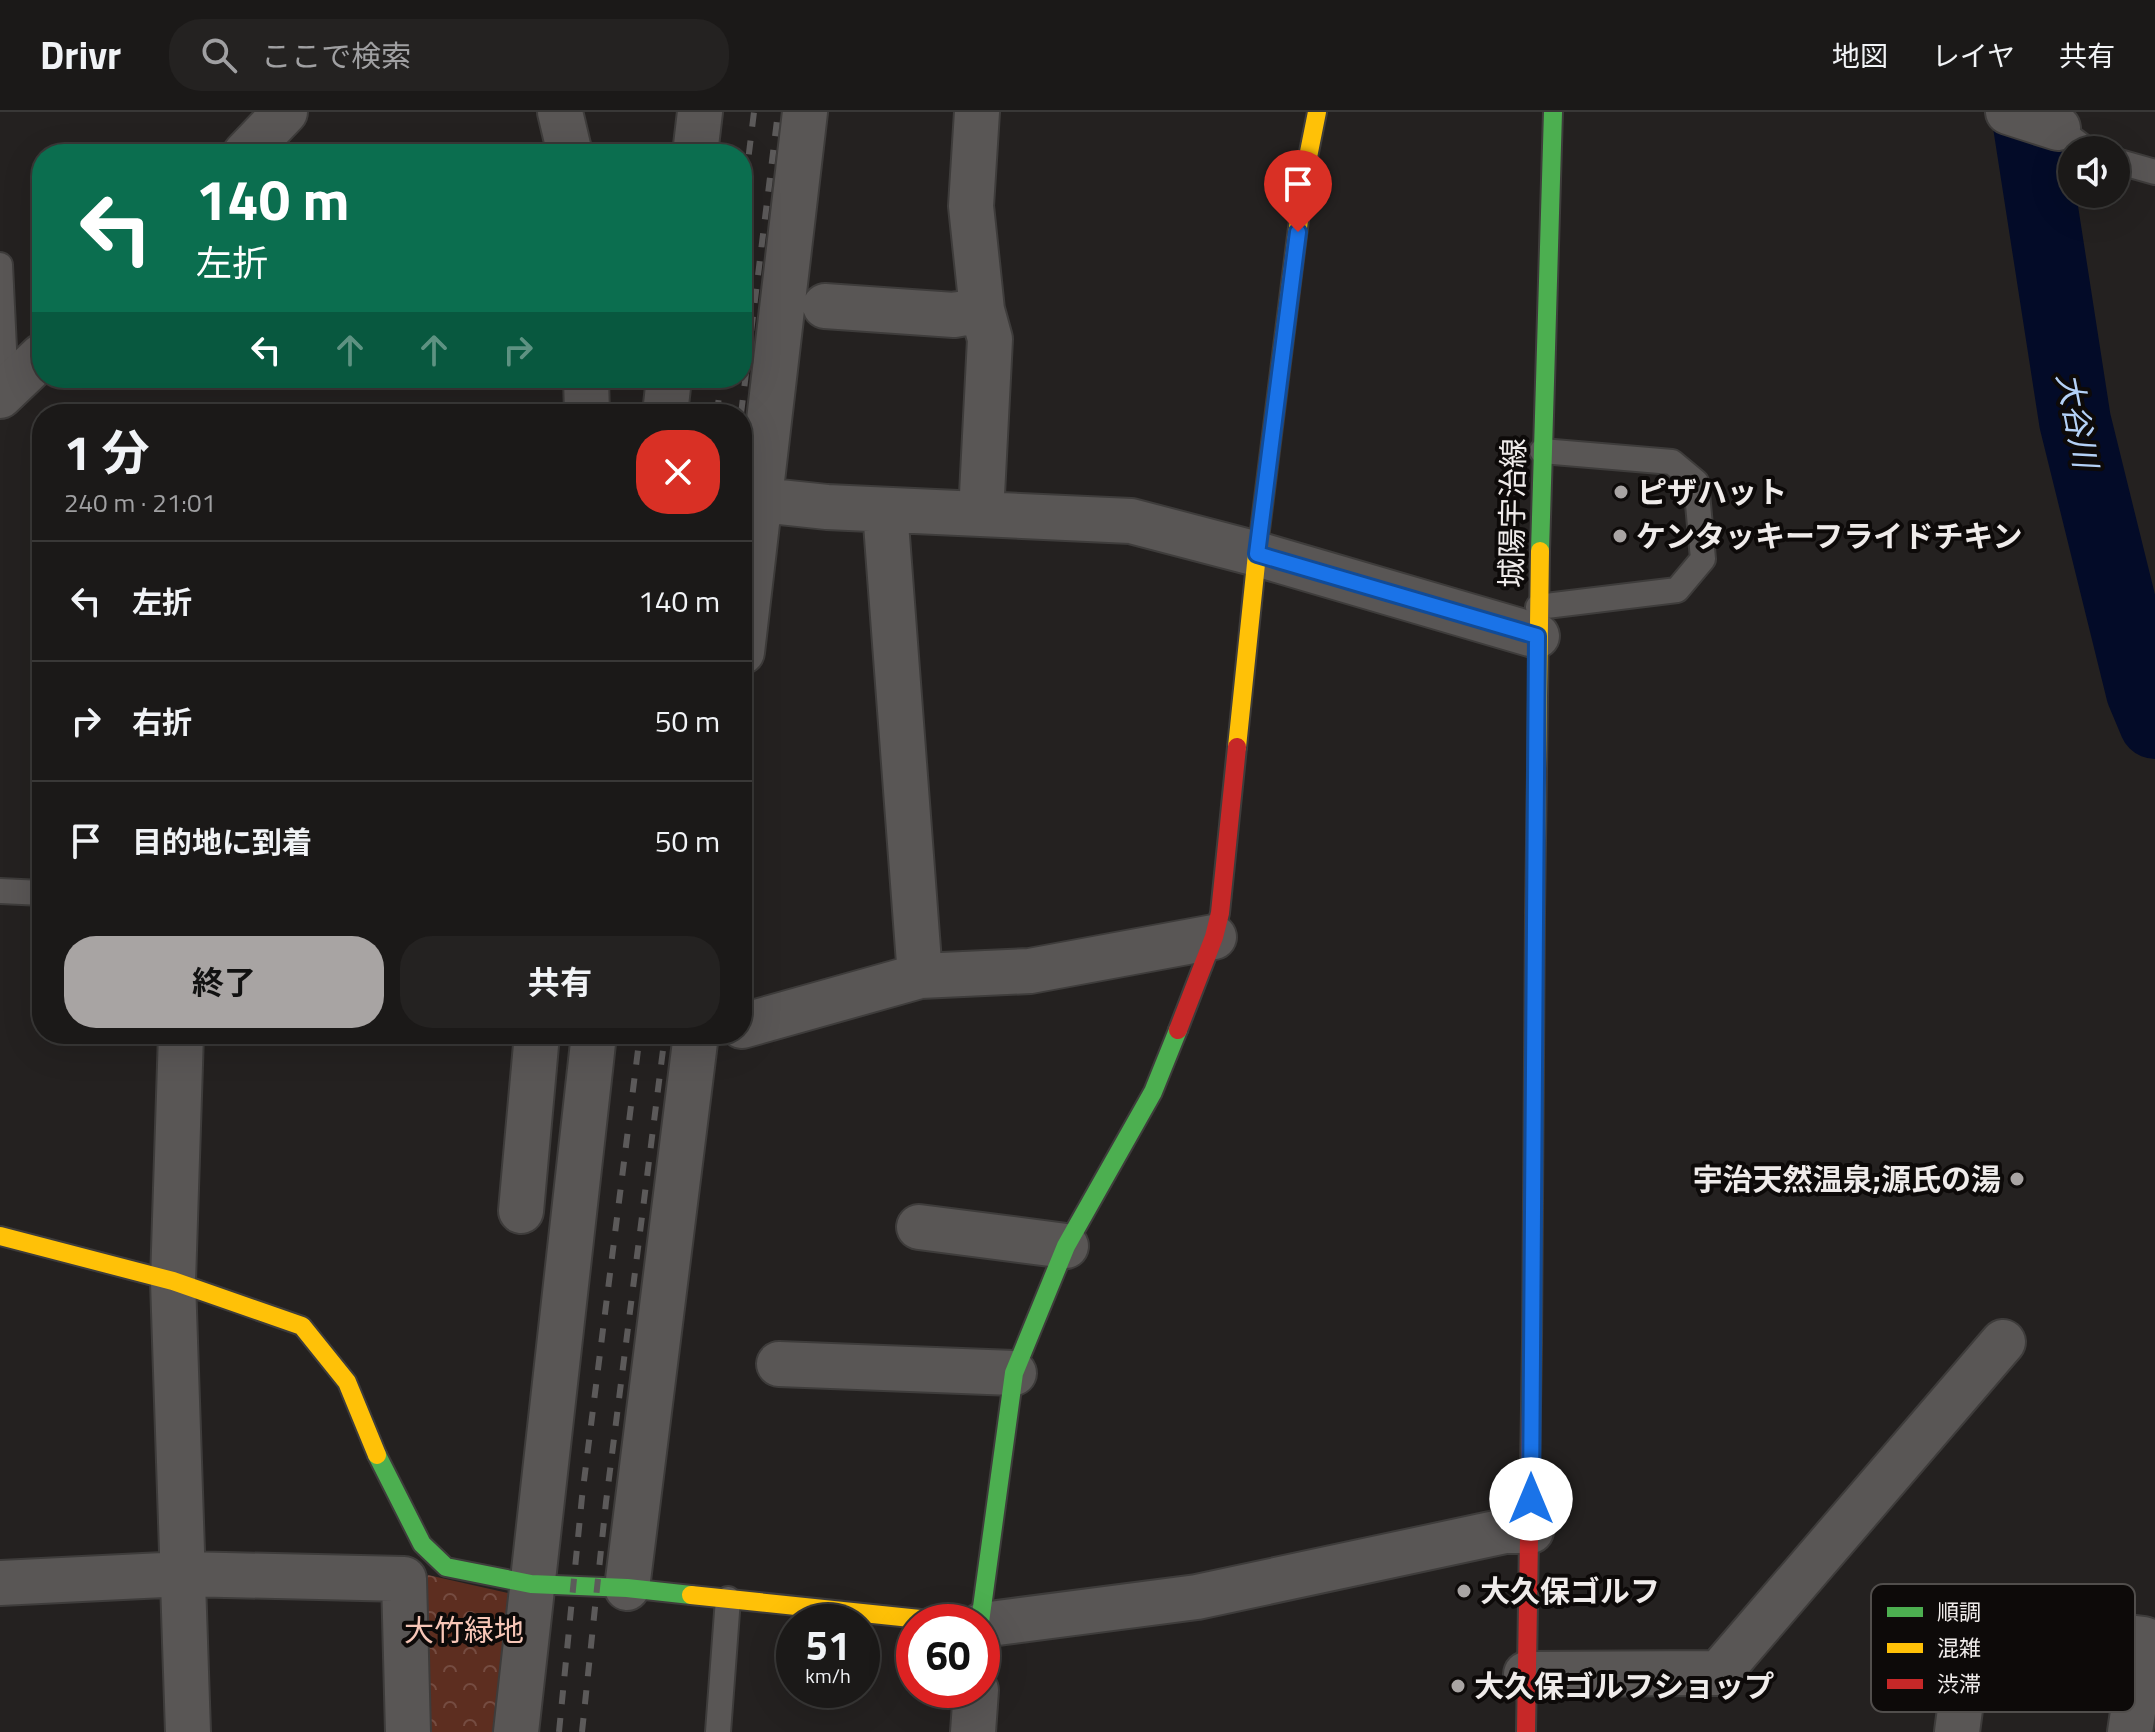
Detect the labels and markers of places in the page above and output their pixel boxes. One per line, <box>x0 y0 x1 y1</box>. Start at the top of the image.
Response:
pin <box>1264 150 1332 232</box>
place label: ピザハット <box>1637 469 1787 515</box>
marker: ピザハット <box>1612 483 1630 501</box>
place label: ケンタッキーフライドチキン <box>1636 513 2022 559</box>
marker: ケンタッキーフライドチキン <box>1611 527 1629 545</box>
place label: 宇治天然温泉;源氏の湯 <box>1693 1156 2001 1202</box>
marker: 宇治天然温泉;源氏の湯 <box>2008 1170 2026 1188</box>
place label: 大久保ゴルフ <box>1480 1568 1660 1614</box>
marker: 大久保ゴルフ <box>1455 1582 1473 1600</box>
place label: 大久保ゴルフショップ <box>1474 1663 1774 1709</box>
marker: 大久保ゴルフショップ <box>1449 1677 1467 1695</box>

